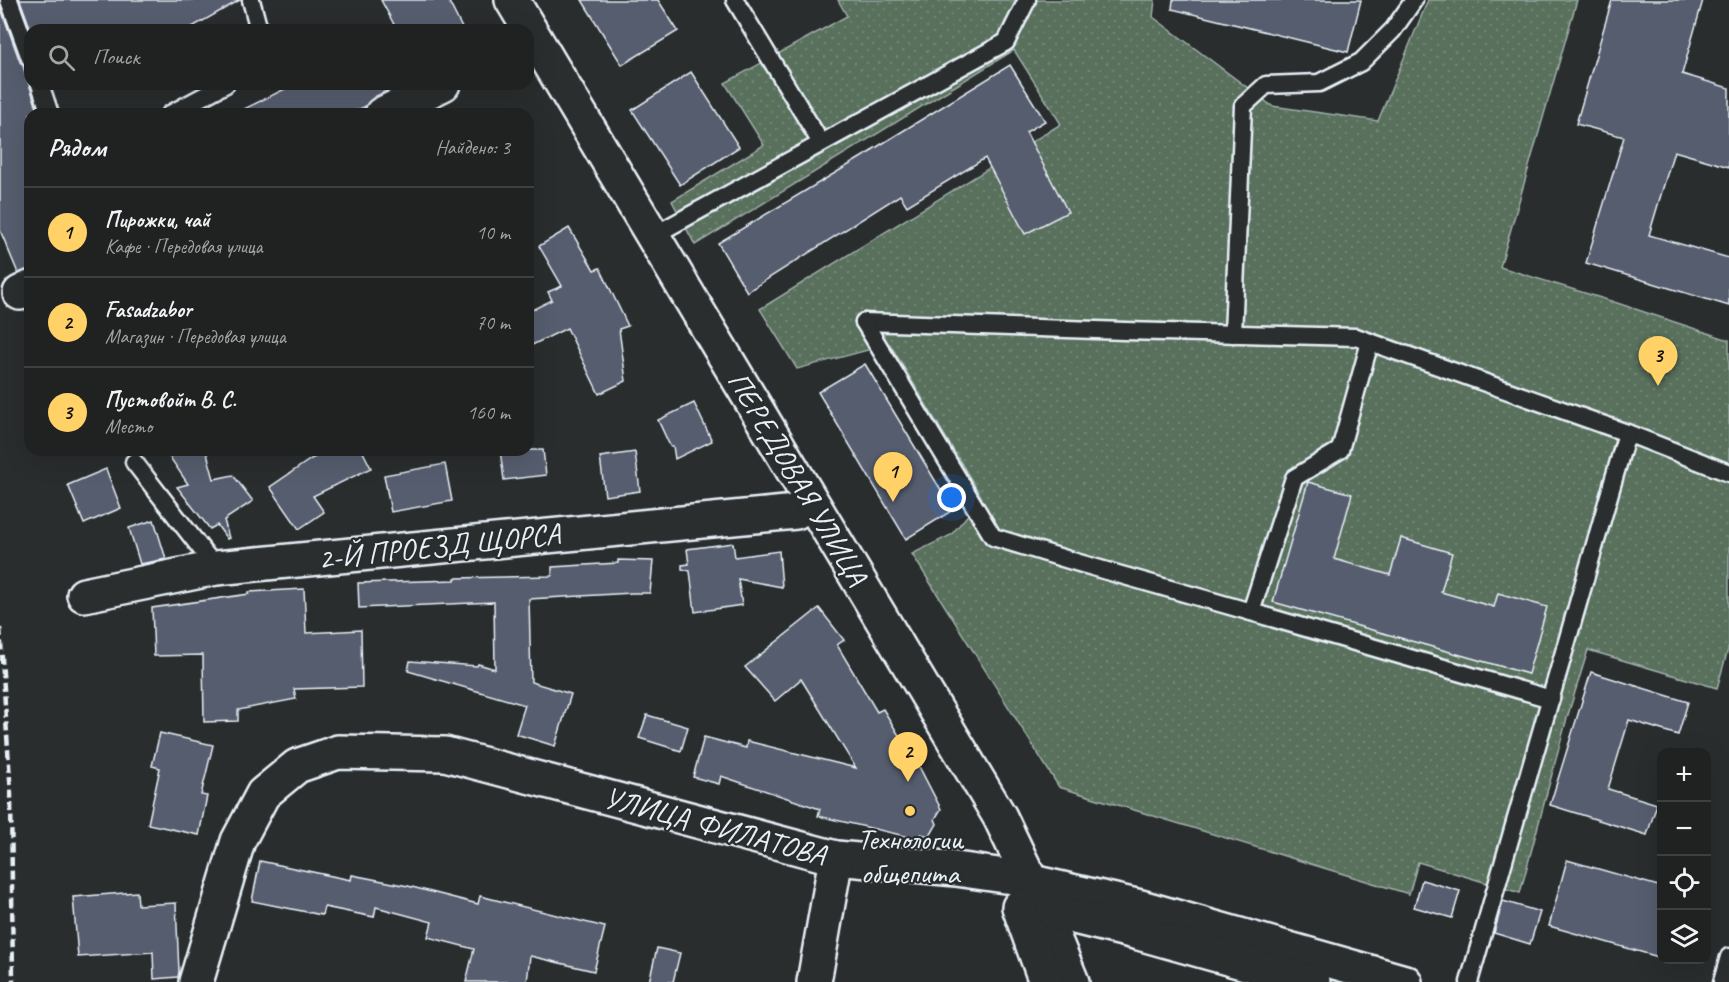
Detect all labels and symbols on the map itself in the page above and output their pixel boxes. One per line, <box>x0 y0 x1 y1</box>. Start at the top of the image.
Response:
pin: 3 <box>1638 336 1678 386</box>
street label: ПЕРЕДОВАЯ УЛИЦА <box>719 364 877 592</box>
pin: 1 <box>874 452 912 502</box>
your location <box>937 483 966 512</box>
street label: 2-Й ПРОЕЗД ЩОРСА <box>316 514 564 578</box>
pin: 2 <box>888 732 928 782</box>
street label: УЛИЦА ФИЛАТОВА <box>600 778 832 874</box>
marker: Технологии общепита <box>903 804 917 818</box>
place label: Технологии общепита <box>857 820 964 892</box>

